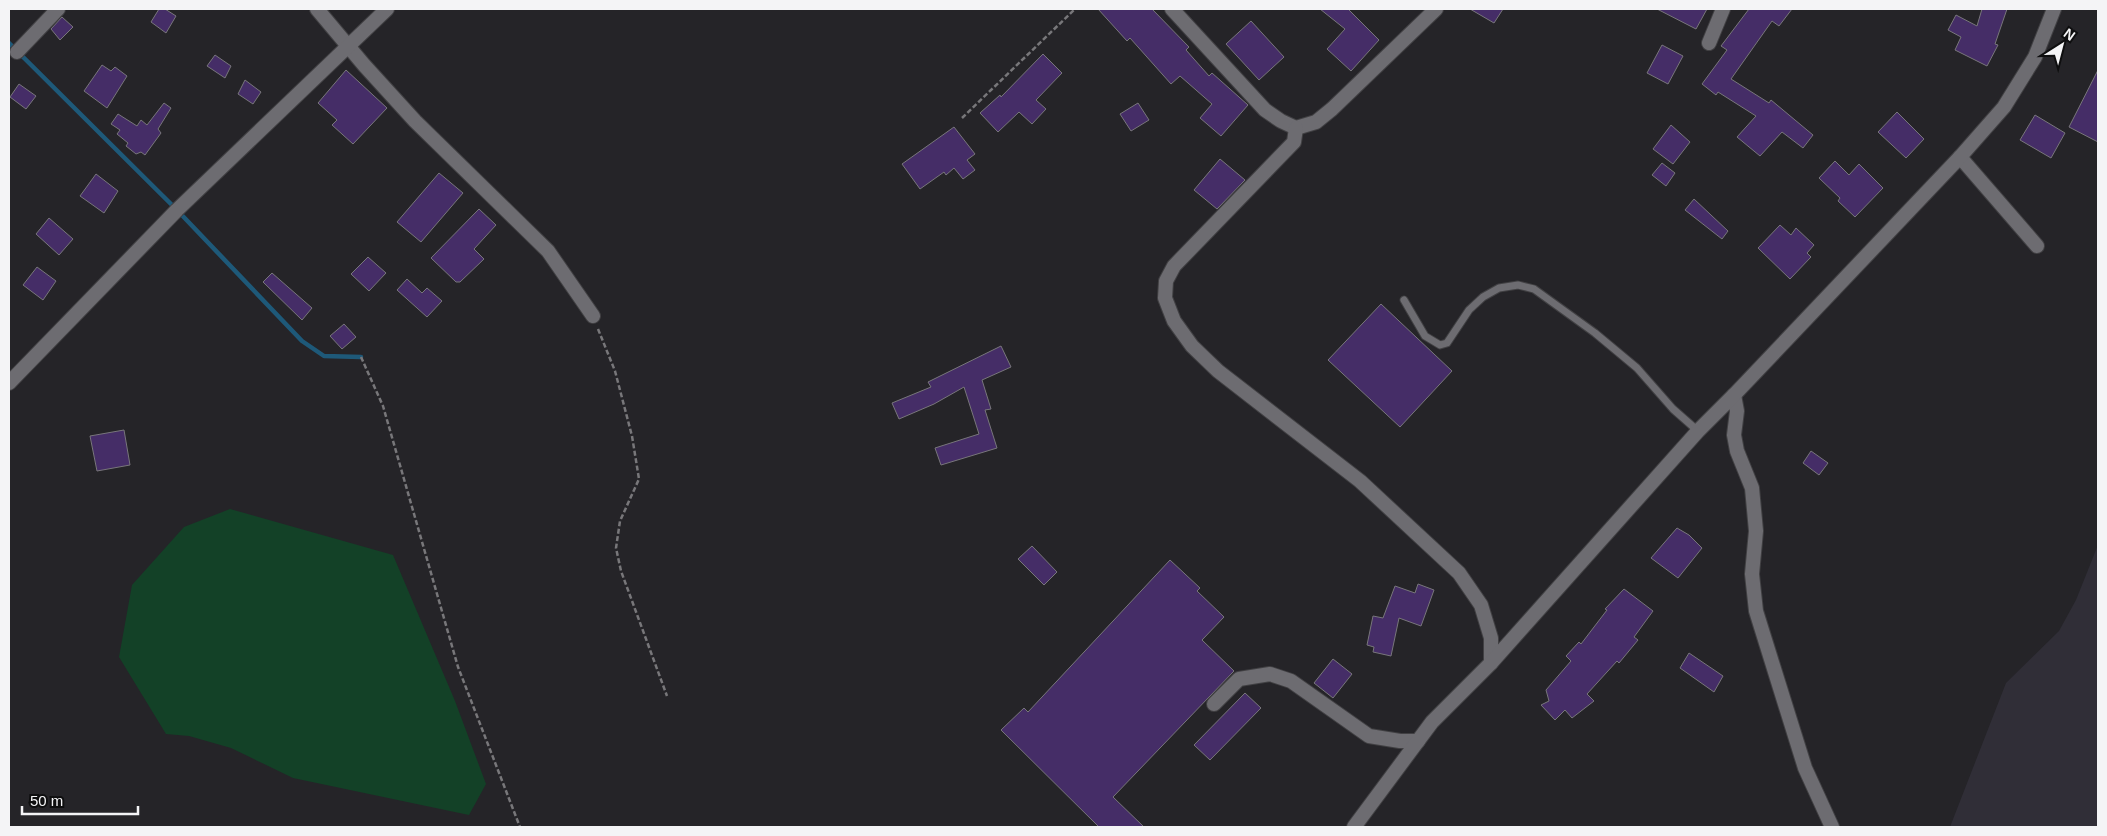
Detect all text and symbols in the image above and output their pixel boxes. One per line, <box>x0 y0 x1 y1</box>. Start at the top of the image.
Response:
north arrow <box>2037 20 2087 70</box>
text: N <box>2061 25 2078 44</box>
scale bar <box>22 784 139 816</box>
text: 50 m <box>30 792 63 809</box>

